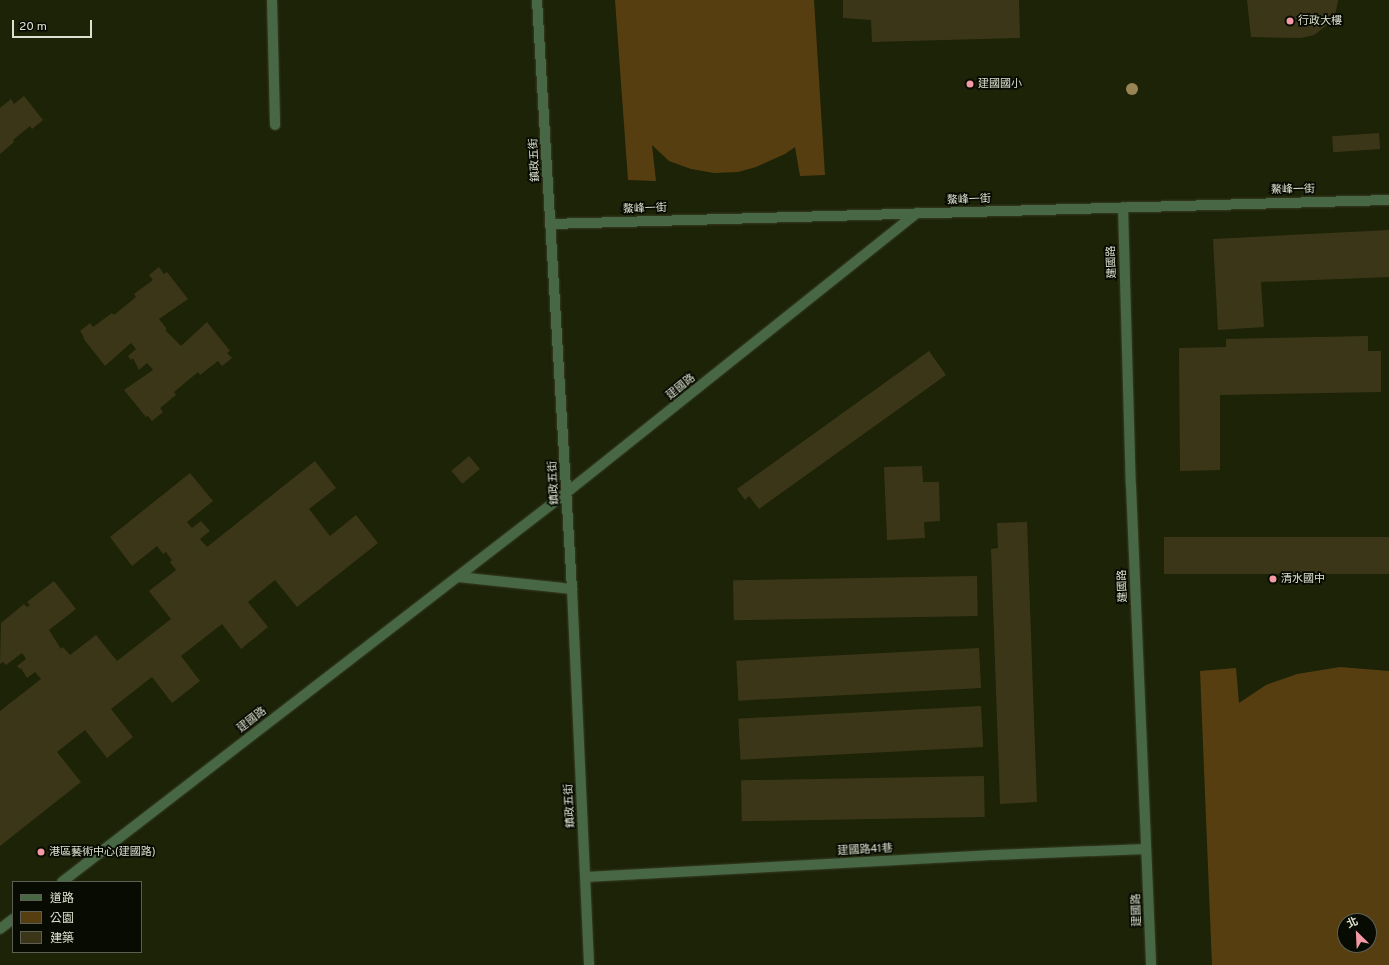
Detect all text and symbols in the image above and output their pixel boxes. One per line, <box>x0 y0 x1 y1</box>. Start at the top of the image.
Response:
scale bar <box>14 12 94 38</box>
place label: 行政大樓 <box>1298 14 1342 28</box>
marker: 行政大樓 <box>1285 16 1295 26</box>
text: 20 m <box>19 19 47 35</box>
place label: 建國國小 <box>978 77 1022 91</box>
marker: 建國國小 <box>965 79 975 89</box>
street label: 鎮政五街 <box>527 138 543 182</box>
street label: 鰲峰一街 <box>1271 183 1315 197</box>
street label: 鰲峰一街 <box>947 193 991 207</box>
street label: 鰲峰一街 <box>623 202 667 216</box>
street label: 建國路 <box>1105 245 1119 279</box>
street label: 建國路 <box>664 371 698 403</box>
street label: 鎮政五街 <box>546 461 562 505</box>
street label: 建國路 <box>1116 569 1130 603</box>
place label: 清水國中 <box>1281 572 1325 586</box>
marker: 清水國中 <box>1268 574 1278 584</box>
street label: 建國路 <box>235 705 269 735</box>
street label: 鎮政五街 <box>562 784 578 828</box>
street label: 建國路41巷 <box>837 842 893 858</box>
place label: 港區藝術中心(建國路) <box>49 845 156 859</box>
marker: 港區藝術中心(建國路) <box>36 847 46 857</box>
legend <box>12 881 142 953</box>
text: 道路 <box>50 891 74 907</box>
street label: 建國路 <box>1130 893 1144 927</box>
text: 公園 <box>50 911 74 927</box>
north arrow <box>1337 913 1377 953</box>
text: 北 <box>1345 914 1360 932</box>
text: 建築 <box>50 931 74 947</box>

